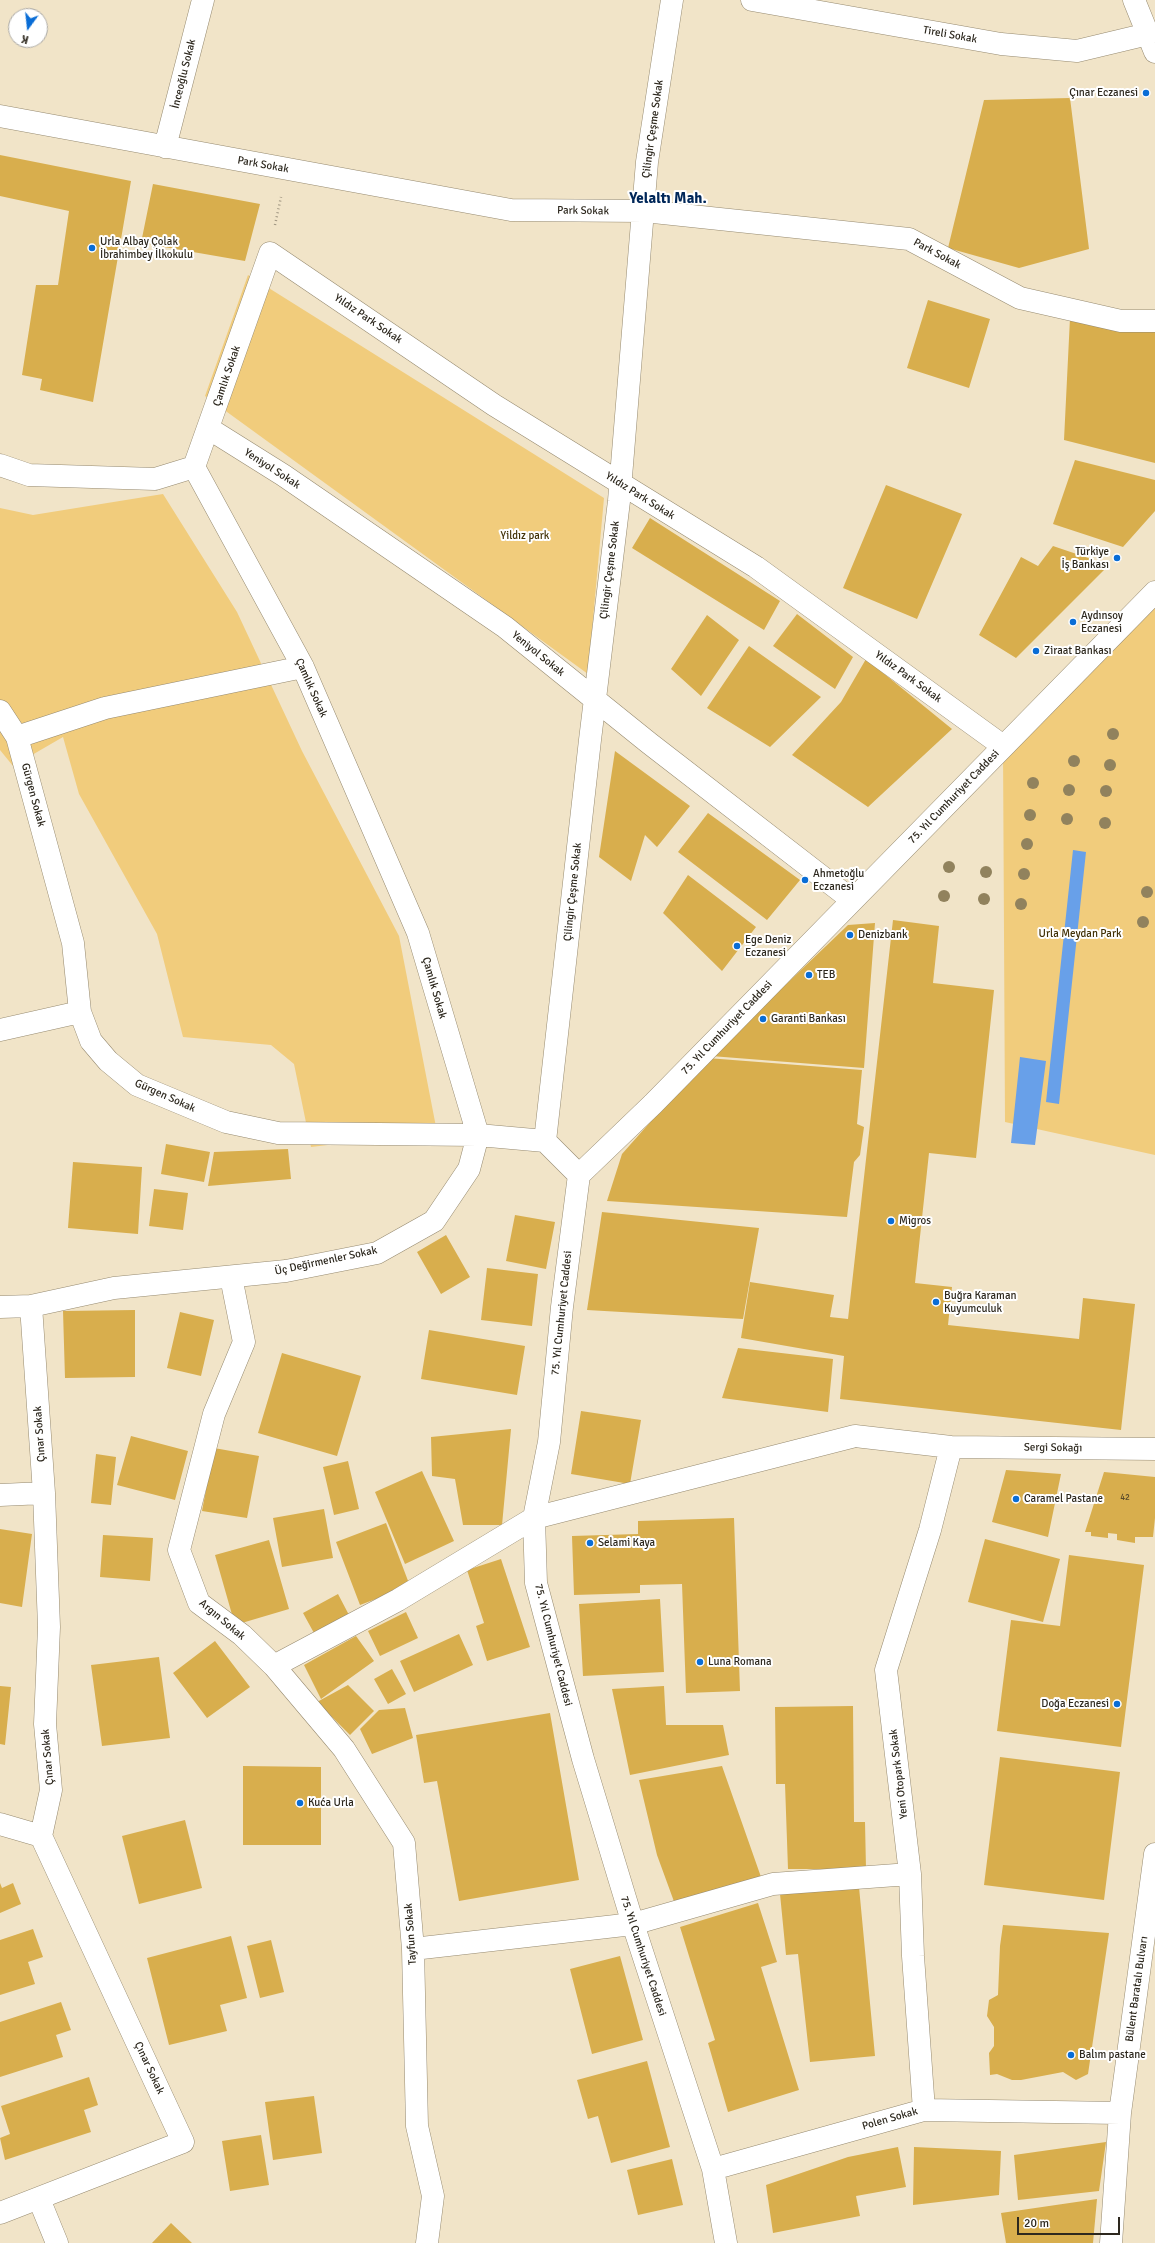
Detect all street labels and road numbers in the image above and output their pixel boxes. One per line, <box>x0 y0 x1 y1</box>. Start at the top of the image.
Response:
street label: Tireli Sokak <box>922 24 978 46</box>
street label: İnceoğlu Sokak <box>169 38 199 110</box>
street label: Çilingir Çeşme Sokak <box>640 79 666 179</box>
street label: Park Sokak <box>236 154 290 176</box>
street label: Park Sokak <box>557 204 609 218</box>
street label: Park Sokak <box>911 236 963 272</box>
street label: Yıldız Park Sokak <box>331 291 405 347</box>
street label: Çamlık Sokak <box>210 344 244 408</box>
street label: Yeniyol Sokak <box>242 446 302 492</box>
street label: Yıldız Park Sokak <box>603 469 677 523</box>
street label: Çilingir Çeşme Sokak <box>597 520 623 620</box>
street label: Yeniyol Sokak <box>509 629 567 679</box>
street label: Yıldız Park Sokak <box>872 648 944 706</box>
street label: Çamlık Sokak <box>292 656 330 720</box>
street label: 75. Yıl Cumhuriyet Caddesi <box>906 747 1002 847</box>
street label: Gürgen Sokak <box>18 762 48 828</box>
street label: Çilingir Çeşme Sokak <box>561 842 585 942</box>
street label: Çamlık Sokak <box>419 956 449 1020</box>
street label: 75. Yıl Cumhuriyet Caddesi <box>679 978 775 1078</box>
street label: Gürgen Sokak <box>133 1077 197 1115</box>
street label: Üç Değirmenler Sokak <box>274 1244 378 1278</box>
street label: 75. Yıl Cumhuriyet Caddesi <box>549 1250 575 1376</box>
street label: Çınar Sokak <box>31 1406 49 1462</box>
street label: Sergi Sokağı <box>1024 1441 1082 1455</box>
street label: 75. Yıl Cumhuriyet Caddesi <box>531 1583 575 1707</box>
street label: Argın Sokak <box>196 1597 248 1643</box>
street label: Çınar Sokak <box>39 1728 57 1786</box>
street label: Yeni Otopark Sokak <box>887 1728 911 1820</box>
street label: 75. Yıl Cumhuriyet Caddesi <box>617 1894 669 2018</box>
street label: Tayfun Sokak <box>402 1903 420 1965</box>
street label: Bülent Baratalı Bulvarı <box>1123 1935 1151 2043</box>
street label: Çınar Sokak <box>131 2040 167 2096</box>
street label: Polen Sokak <box>861 2105 919 2133</box>

